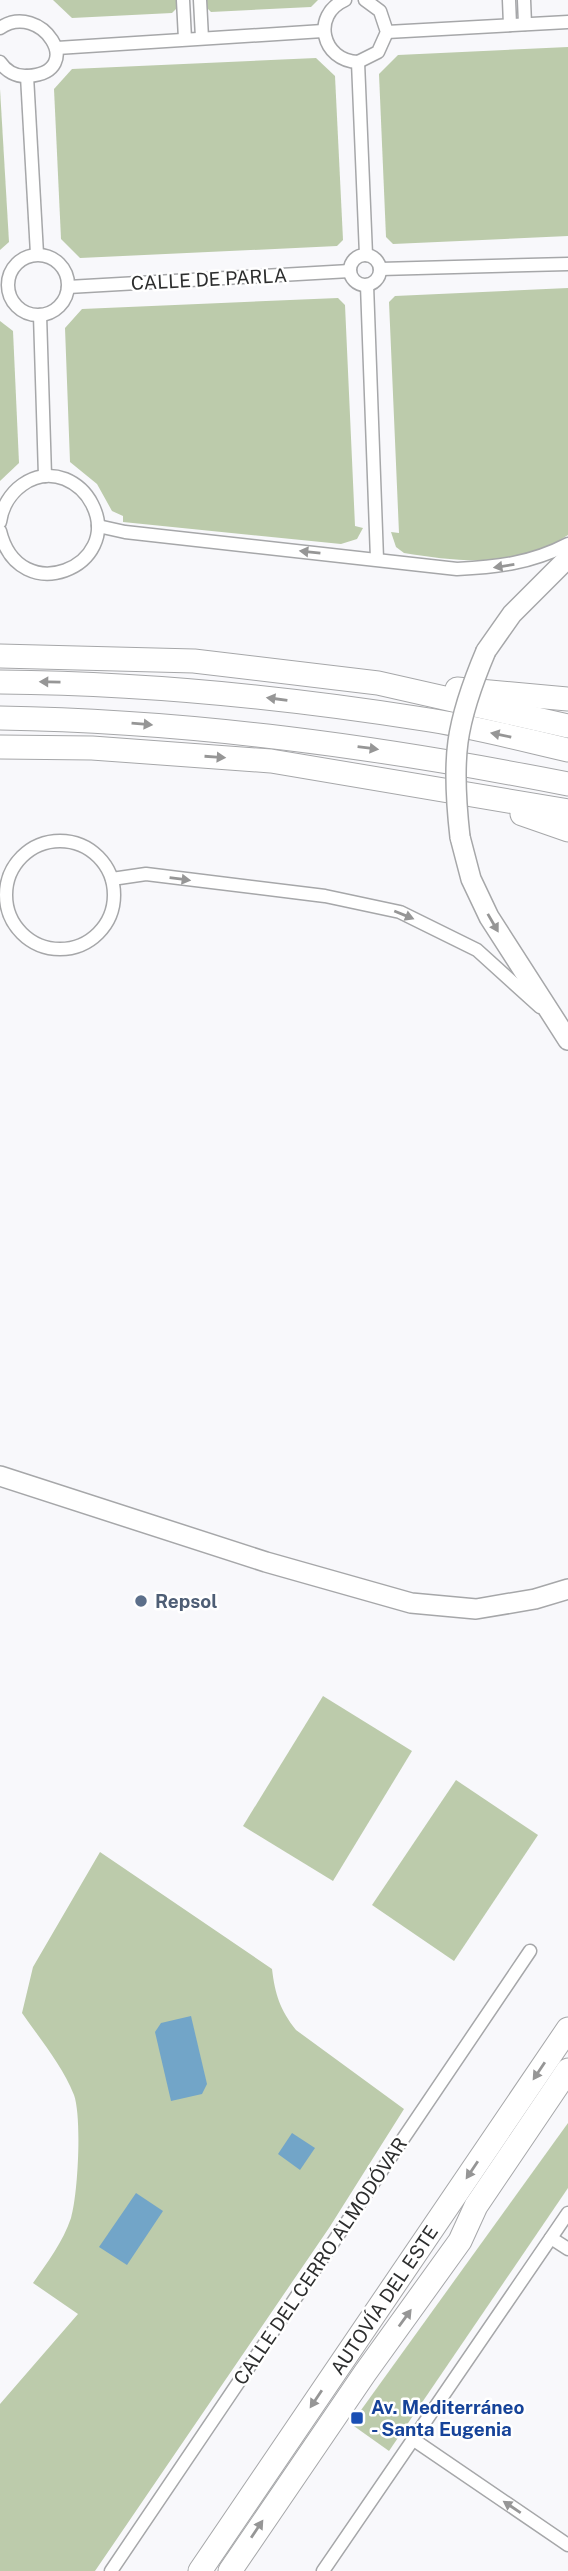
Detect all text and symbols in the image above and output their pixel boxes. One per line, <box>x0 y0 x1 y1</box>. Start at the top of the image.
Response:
street label: CALLE DE PARLA <box>130 264 288 294</box>
one-way arrow <box>298 546 320 557</box>
one-way arrow <box>493 561 515 572</box>
one-way arrow <box>39 676 61 688</box>
one-way arrow <box>266 694 288 705</box>
one-way arrow <box>131 719 153 730</box>
one-way arrow <box>490 730 512 741</box>
one-way arrow <box>357 743 379 754</box>
one-way arrow <box>204 752 226 763</box>
one-way arrow <box>169 873 191 884</box>
one-way arrow <box>394 909 415 920</box>
one-way arrow <box>486 913 499 932</box>
place label: Repsol <box>155 1590 218 1612</box>
marker: Repsol <box>133 1593 149 1609</box>
one-way arrow <box>532 2062 546 2080</box>
street label: CALLE DEL CERRO ALMODÓVAR <box>229 2133 411 2389</box>
one-way arrow <box>465 2161 478 2180</box>
street label: AUTOVÍA DEL ESTE <box>326 2221 442 2379</box>
one-way arrow <box>398 2309 412 2327</box>
one-way arrow <box>309 2390 323 2408</box>
place label: Av. Mediterráneo - Santa Eugenia <box>371 2396 525 2440</box>
marker: Av. Mediterráneo - Santa Eugenia <box>349 2410 365 2426</box>
one-way arrow <box>502 2500 522 2513</box>
one-way arrow <box>251 2520 264 2539</box>

